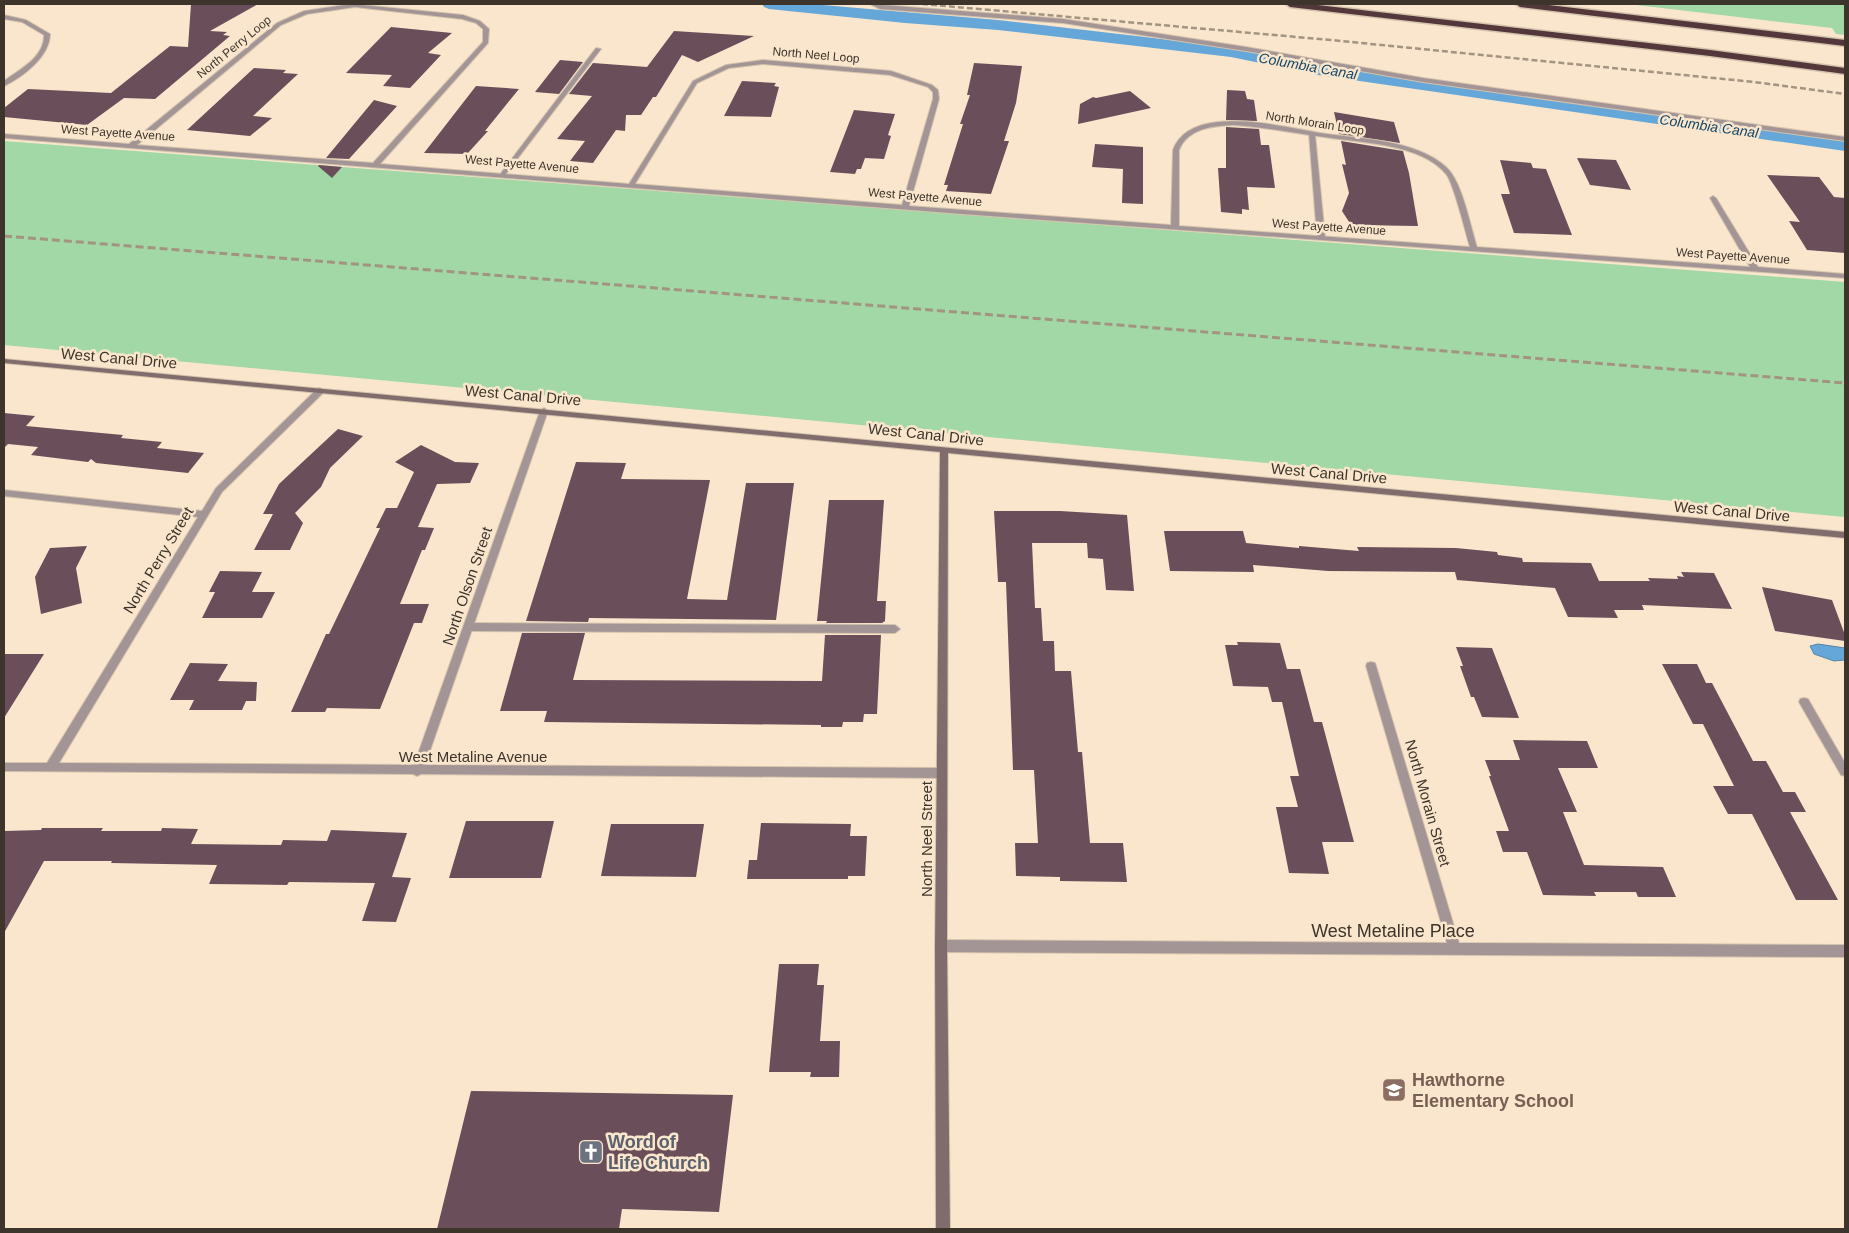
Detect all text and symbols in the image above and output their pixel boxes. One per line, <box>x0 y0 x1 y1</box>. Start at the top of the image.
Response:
street label: North Perry Loop <box>194 13 274 81</box>
street label: North Neel Loop <box>772 44 860 66</box>
water label: Columbia Canal <box>1258 49 1359 83</box>
street label: North Morain Loop <box>1265 108 1365 138</box>
water label: Columbia Canal <box>1659 111 1760 141</box>
street label: West Payette Avenue <box>60 122 176 144</box>
street label: West Payette Avenue <box>464 152 580 176</box>
street label: West Payette Avenue <box>867 185 983 209</box>
street label: West Payette Avenue <box>1271 216 1387 238</box>
street label: West Payette Avenue <box>1675 245 1791 267</box>
street label: West Canal Drive <box>60 344 178 372</box>
street label: West Canal Drive <box>464 381 582 409</box>
street label: West Canal Drive <box>867 419 985 449</box>
street label: West Canal Drive <box>1270 459 1388 487</box>
street label: West Canal Drive <box>1673 497 1791 525</box>
street label: North Perry Street <box>120 503 197 616</box>
street label: North Olson Street <box>439 524 496 647</box>
street label: North Morain Street <box>1402 738 1454 869</box>
street label: West Metaline Avenue <box>399 748 547 765</box>
street label: North Neel Street <box>918 780 935 897</box>
street label: West Metaline Place <box>1311 921 1475 941</box>
place label: Hawthorne Elementary School <box>1412 1070 1574 1111</box>
school or university icon: Hawthorne Elementary School <box>1381 1077 1407 1103</box>
place label: Word of Life Church <box>608 1132 708 1173</box>
church icon: Word of Life Church <box>578 1139 604 1165</box>

